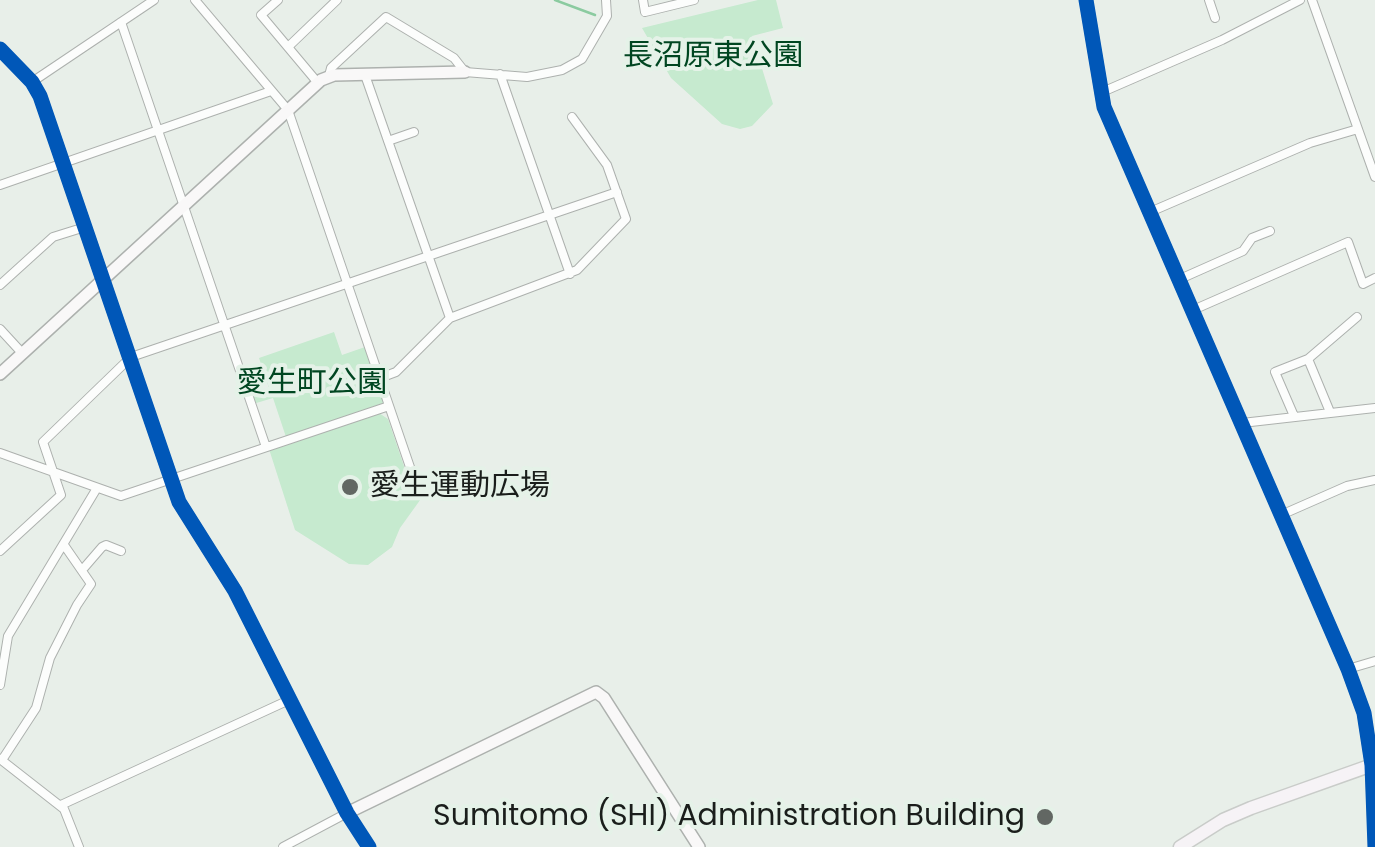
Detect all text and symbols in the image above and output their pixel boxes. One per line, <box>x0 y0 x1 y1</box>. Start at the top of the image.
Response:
park label: 長沼原東公園 <box>623 39 803 75</box>
park label: 愛生町公園 <box>237 366 387 402</box>
place label: 愛生運動広場 <box>370 469 550 505</box>
marker: 愛生運動広場 <box>339 476 361 498</box>
place label: Sumitomo (SHI) Administration Building <box>433 799 1025 835</box>
marker: Sumitomo (SHI) Administration Building <box>1034 806 1056 828</box>

